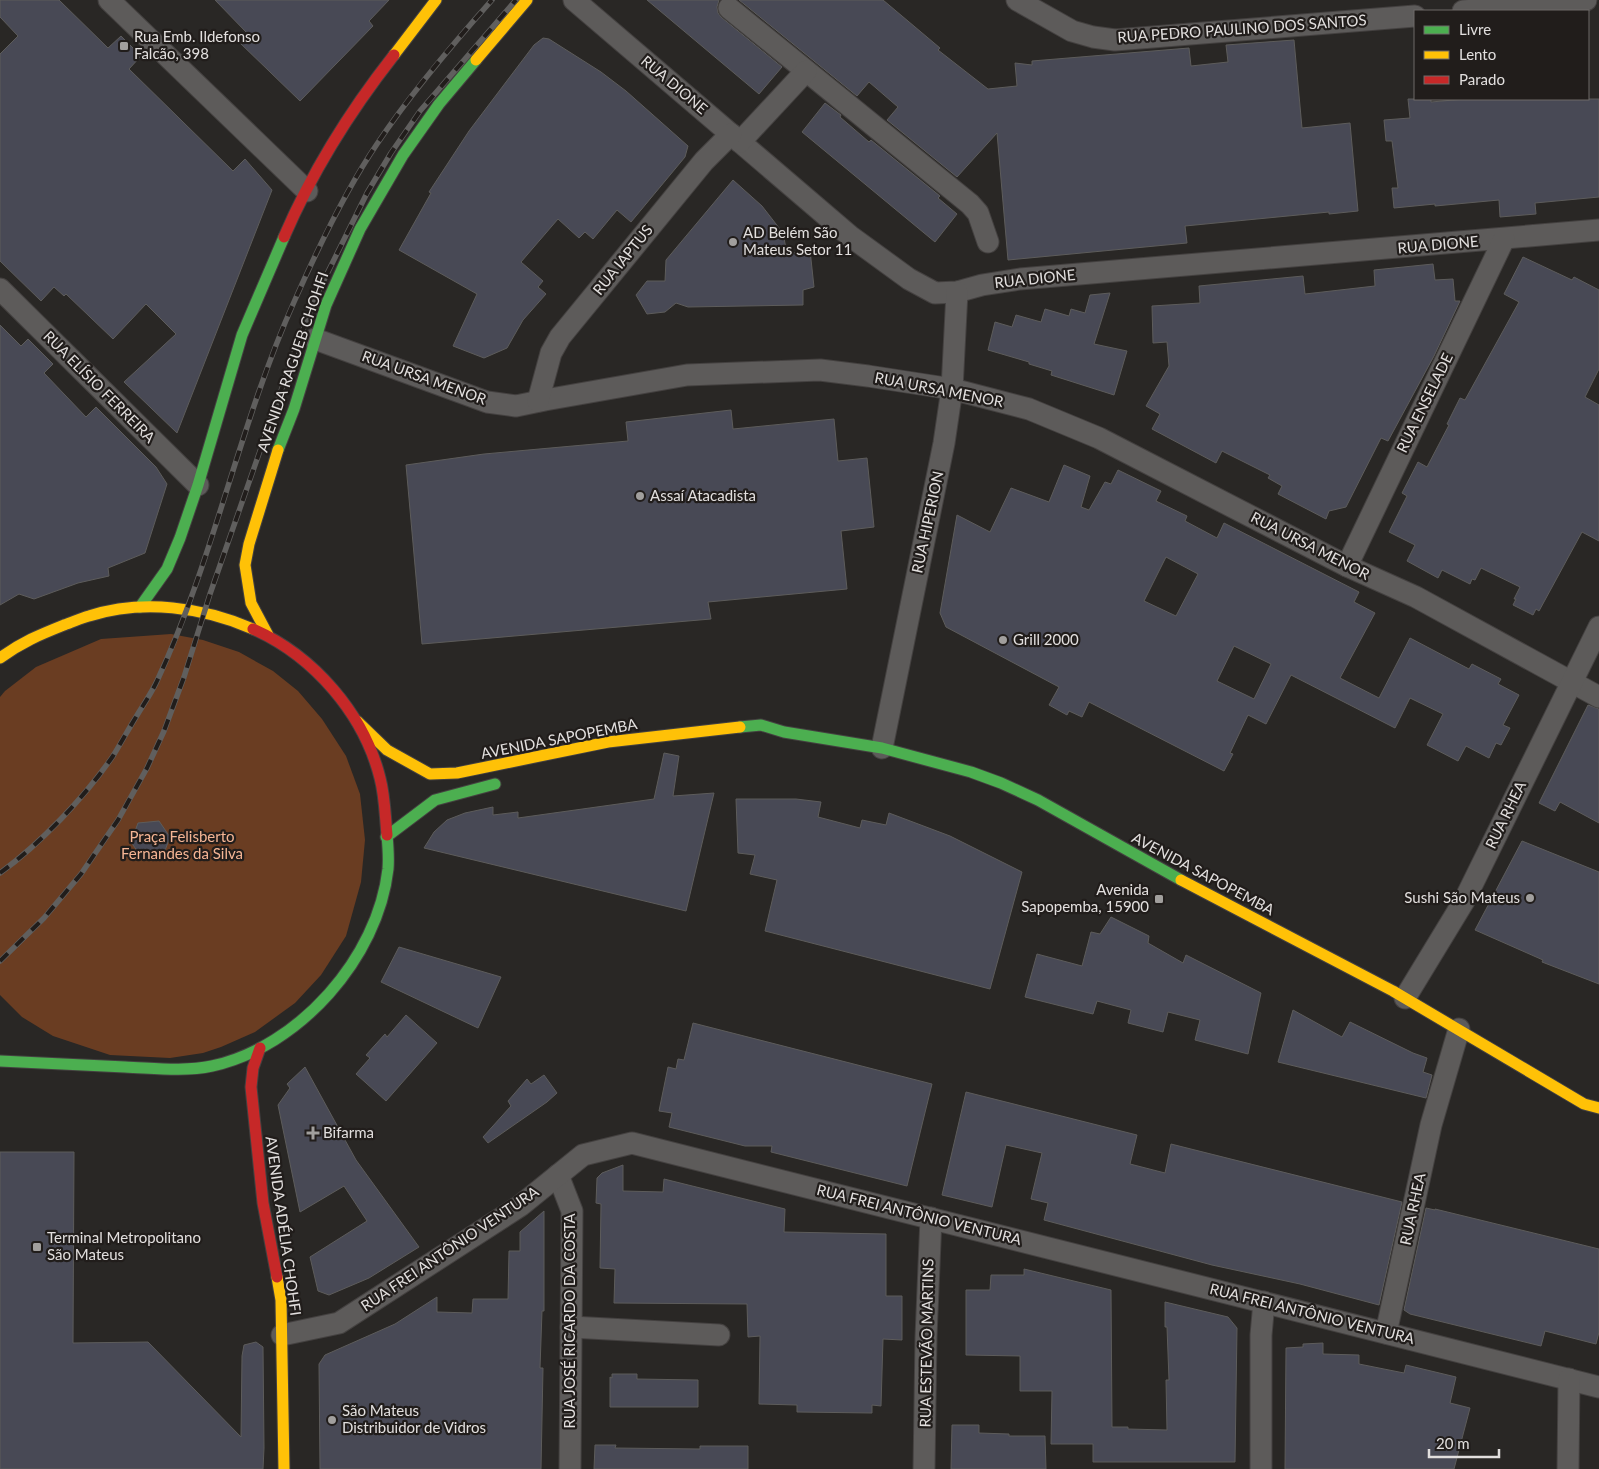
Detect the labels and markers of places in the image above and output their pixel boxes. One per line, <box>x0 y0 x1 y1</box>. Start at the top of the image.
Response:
place label: Rua Emb. Ildefonso Falcão, 398 <box>134 27 260 62</box>
marker: Rua Emb. Ildefonso Falcão, 398 <box>118 40 130 52</box>
place label: AD Belém São Mateus Setor 11 <box>743 223 852 258</box>
marker: AD Belém São Mateus Setor 11 <box>727 236 739 248</box>
place label: Assaí Atacadista <box>650 486 756 504</box>
marker: Assaí Atacadista <box>634 490 646 502</box>
place label: Grill 2000 <box>1013 630 1079 648</box>
marker: Grill 2000 <box>997 634 1009 646</box>
place label: Avenida Sapopemba, 15900 <box>1021 880 1149 915</box>
place label: Sushi São Mateus <box>1404 888 1520 906</box>
marker: Sushi São Mateus <box>1524 892 1536 904</box>
marker: Avenida Sapopemba, 15900 <box>1153 893 1165 905</box>
place label: Bifarma <box>323 1123 374 1141</box>
marker: Bifarma <box>307 1127 319 1139</box>
place label: Terminal Metropolitano São Mateus <box>47 1228 201 1263</box>
marker: Terminal Metropolitano São Mateus <box>31 1241 43 1253</box>
place label: São Mateus Distribuidor de Vidros <box>342 1401 486 1436</box>
marker: São Mateus Distribuidor de Vidros <box>326 1414 338 1426</box>

